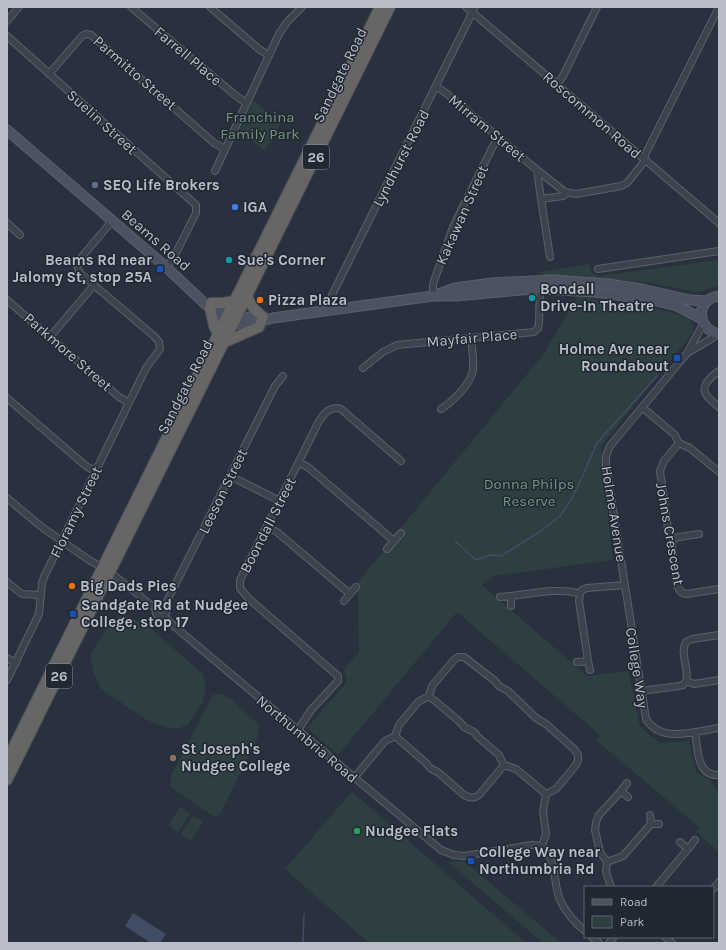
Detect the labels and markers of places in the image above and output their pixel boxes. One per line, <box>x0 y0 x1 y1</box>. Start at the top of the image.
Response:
place label: SEQ Life Brokers <box>103 176 220 194</box>
marker: SEQ Life Brokers <box>90 180 100 190</box>
place label: IGA <box>243 198 268 216</box>
marker: IGA <box>230 202 240 212</box>
place label: Beams Rd near Jalomy St, stop 25A <box>12 251 153 286</box>
place label: Sue's Corner <box>237 251 325 269</box>
marker: Sue's Corner <box>224 255 234 265</box>
marker: Beams Rd near Jalomy St, stop 25A <box>155 264 165 274</box>
place label: Bondall Drive-In Theatre <box>540 280 654 315</box>
place label: Pizza Plaza <box>268 291 347 309</box>
marker: Bondall Drive-In Theatre <box>527 293 537 303</box>
marker: Pizza Plaza <box>255 295 265 305</box>
place label: Holme Ave near Roundabout <box>559 340 669 375</box>
marker: Holme Ave near Roundabout <box>672 353 682 363</box>
place label: Big Dads Pies <box>80 577 177 595</box>
marker: Big Dads Pies <box>67 581 77 591</box>
place label: Sandgate Rd at Nudgee College, stop 17 <box>81 596 248 631</box>
marker: Sandgate Rd at Nudgee College, stop 17 <box>68 609 78 619</box>
place label: St Joseph's Nudgee College <box>181 740 291 775</box>
marker: St Joseph's Nudgee College <box>168 753 178 763</box>
place label: Nudgee Flats <box>365 822 458 840</box>
marker: Nudgee Flats <box>352 826 362 836</box>
place label: College Way near Northumbria Rd <box>479 843 600 878</box>
marker: College Way near Northumbria Rd <box>466 856 476 866</box>

